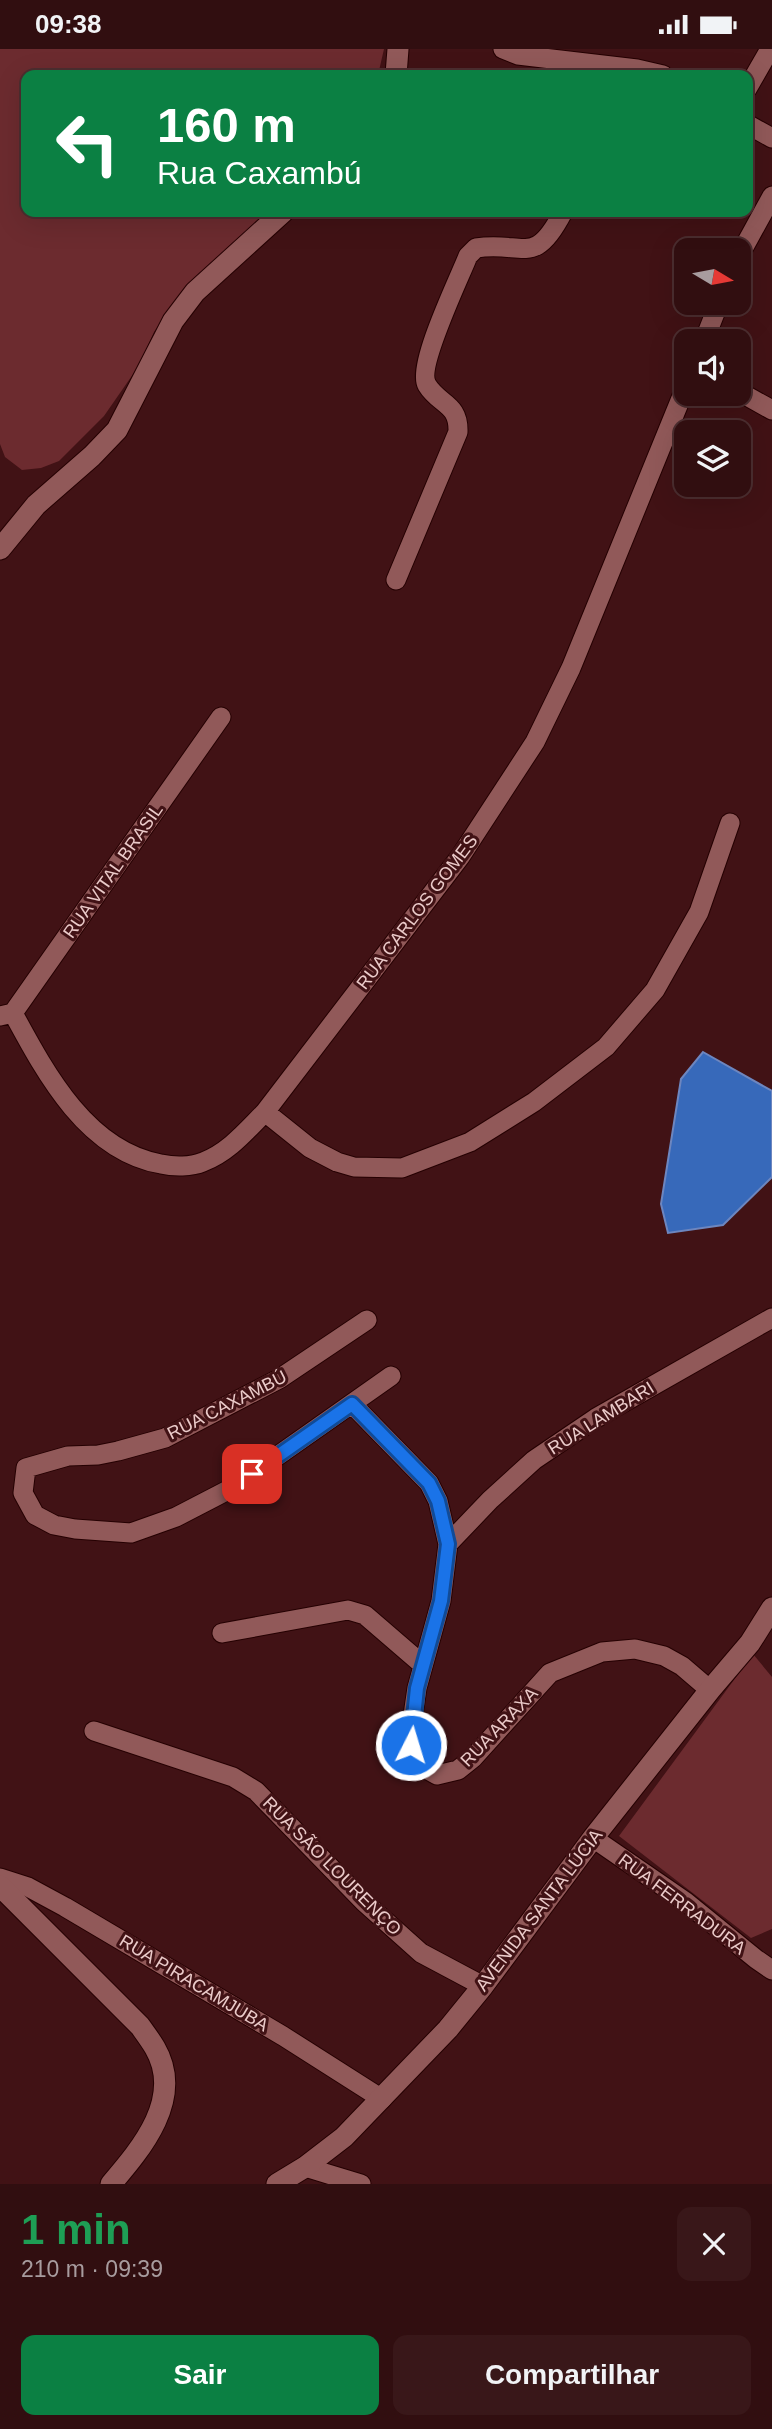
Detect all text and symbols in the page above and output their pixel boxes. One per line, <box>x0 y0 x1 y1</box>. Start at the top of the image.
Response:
text: 09:38 <box>35 9 102 39</box>
icon: left <box>42 98 133 189</box>
text: 160 m <box>157 98 296 152</box>
text: Rua Caxambú <box>157 155 362 191</box>
north arrow <box>674 238 751 315</box>
map controls <box>674 238 751 497</box>
button: sound <box>674 329 751 406</box>
button: layers <box>674 420 751 497</box>
street label: RUA VITAL BRASIL <box>59 800 167 942</box>
street label: RUA CARLOS GOMES <box>352 831 482 993</box>
street label: RUA CAXAMBÚ <box>164 1365 290 1444</box>
street label: RUA LAMBARI <box>544 1377 658 1459</box>
pin <box>222 1444 282 1504</box>
icon: arrive <box>233 1455 271 1493</box>
street label: RUA ARAXA <box>456 1683 542 1771</box>
position arrow <box>374 1708 448 1782</box>
street label: RUA SÃO LOURENÇO <box>259 1792 406 1939</box>
street label: AVENIDA SANTA LÚCIA <box>471 1825 606 1995</box>
street label: RUA FERRADURA <box>614 1850 750 1958</box>
street label: RUA PIRACAMJUBA <box>116 1931 272 2035</box>
text: 1 min <box>21 2206 131 2253</box>
button: close <box>677 2207 751 2281</box>
text: 210 m · 09:39 <box>21 2256 163 2282</box>
button: Sair <box>21 2335 379 2415</box>
button: Compartilhar <box>393 2335 751 2415</box>

